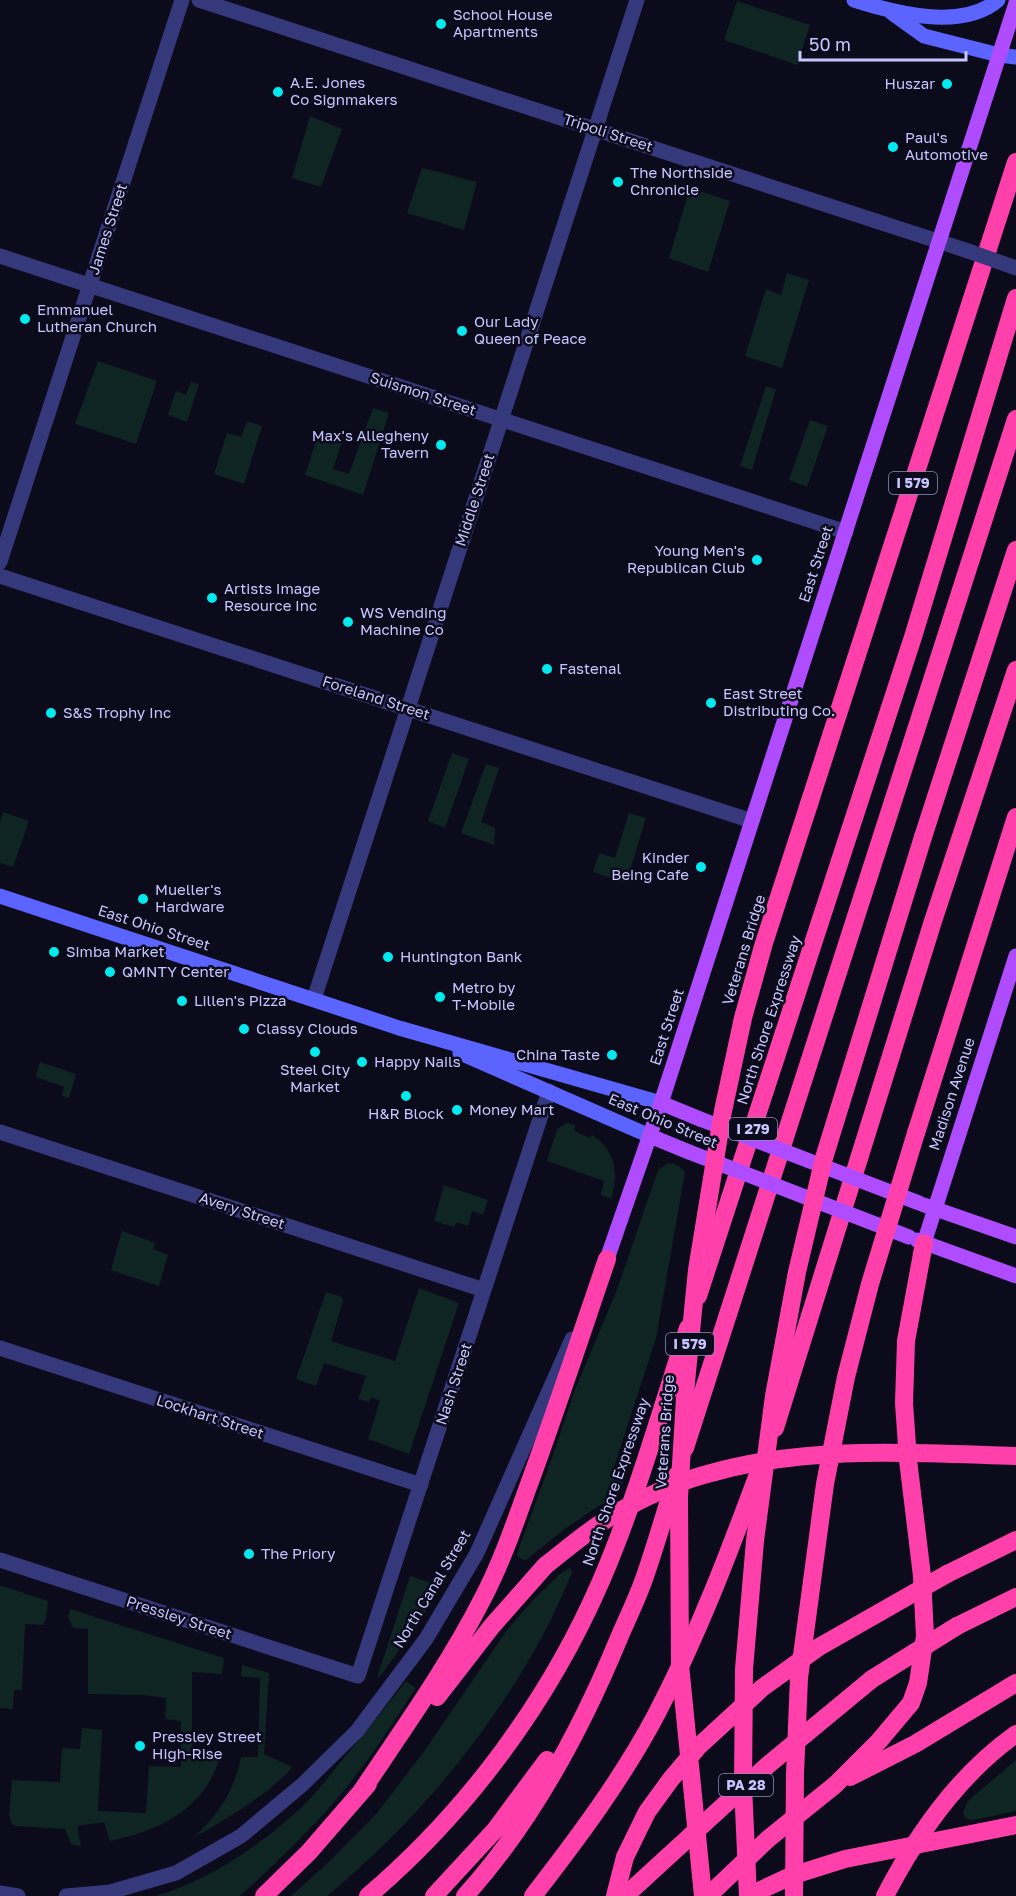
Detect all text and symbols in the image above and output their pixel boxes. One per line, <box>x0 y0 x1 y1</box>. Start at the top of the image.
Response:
place label: School House Apartments <box>453 5 553 40</box>
marker: School House Apartments <box>434 17 448 31</box>
scale bar <box>800 24 966 62</box>
text: 50 m <box>809 33 851 55</box>
place label: A.E. Jones Co Signmakers <box>290 73 397 108</box>
place label: Huszar <box>885 74 935 92</box>
marker: Huszar <box>940 77 954 91</box>
marker: A.E. Jones Co Signmakers <box>271 85 285 99</box>
street label: Tripoli Street <box>561 109 655 155</box>
place label: Paul's Automotive <box>905 128 988 163</box>
marker: Paul's Automotive <box>886 140 900 154</box>
place label: The Northside Chronicle <box>630 163 733 198</box>
marker: The Northside Chronicle <box>611 175 625 189</box>
street label: James Street <box>84 181 130 277</box>
place label: Emmanuel Lutheran Church <box>37 300 157 335</box>
marker: Emmanuel Lutheran Church <box>18 312 32 326</box>
place label: Our Lady Queen of Peace <box>474 312 587 347</box>
marker: Our Lady Queen of Peace <box>455 324 469 338</box>
street label: Suismon Street <box>368 367 479 419</box>
place label: Max's Allegheny Tavern <box>312 426 430 461</box>
marker: Max's Allegheny Tavern <box>434 438 448 452</box>
street label: Middle Street <box>451 451 498 549</box>
road number: I 579 <box>889 472 937 494</box>
street label: East Street <box>794 523 836 604</box>
place label: Young Men's Republican Club <box>627 541 745 576</box>
marker: Young Men's Republican Club <box>750 553 764 567</box>
place label: Artists Image Resource Inc <box>224 579 321 614</box>
marker: Artists Image Resource Inc <box>205 591 219 605</box>
place label: WS Vending Machine Co <box>360 603 446 638</box>
marker: WS Vending Machine Co <box>341 615 355 629</box>
place label: Fastenal <box>559 659 621 677</box>
marker: Fastenal <box>540 662 554 676</box>
street label: Foreland Street <box>320 671 432 723</box>
place label: East Street Distributing Co. <box>723 684 835 719</box>
marker: East Street Distributing Co. <box>704 696 718 710</box>
place label: S&S Trophy Inc <box>63 703 171 721</box>
marker: S&S Trophy Inc <box>44 706 58 720</box>
place label: Kinder Being Cafe <box>611 848 689 883</box>
marker: Kinder Being Cafe <box>694 860 708 874</box>
place label: Mueller's Hardware <box>155 880 225 915</box>
marker: Mueller's Hardware <box>136 892 150 906</box>
street label: Veterans Bridge <box>718 892 769 1007</box>
street label: East Ohio Street <box>96 900 213 954</box>
street label: North Shore Expressway <box>732 932 804 1107</box>
place label: Simba Market <box>66 942 164 960</box>
marker: Simba Market <box>47 945 61 959</box>
place label: Huntington Bank <box>400 947 523 965</box>
marker: Huntington Bank <box>381 950 395 964</box>
place label: QMNTY Center <box>122 962 229 980</box>
marker: QMNTY Center <box>103 965 117 979</box>
place label: Metro by T-Mobile <box>452 978 516 1013</box>
street label: East Street <box>645 986 687 1067</box>
marker: Metro by T-Mobile <box>433 990 447 1004</box>
place label: Lillen's Pizza <box>194 991 287 1009</box>
marker: Lillen's Pizza <box>175 994 189 1008</box>
place label: Classy Clouds <box>256 1019 358 1037</box>
marker: Classy Clouds <box>237 1022 251 1036</box>
street label: Madison Avenue <box>924 1035 978 1152</box>
marker: Steel City Market <box>308 1045 322 1059</box>
place label: China Taste <box>516 1045 600 1063</box>
marker: China Taste <box>605 1048 619 1062</box>
place label: Happy Nails <box>374 1052 461 1070</box>
marker: Happy Nails <box>355 1055 369 1069</box>
place label: Steel City Market <box>280 1060 351 1095</box>
marker: H&R Block <box>399 1089 413 1103</box>
street label: East Ohio Street <box>606 1089 721 1151</box>
place label: Money Mart <box>469 1100 554 1118</box>
marker: Money Mart <box>450 1103 464 1117</box>
place label: H&R Block <box>368 1104 444 1122</box>
road number: I 279 <box>729 1118 777 1140</box>
street label: Avery Street <box>197 1188 287 1232</box>
road number: I 579 <box>666 1333 714 1355</box>
street label: Nash Street <box>431 1340 475 1427</box>
street label: Veterans Bridge <box>651 1374 677 1490</box>
street label: Lockhart Street <box>154 1390 266 1442</box>
street label: North Shore Expressway <box>578 1395 653 1568</box>
street label: North Canal Street <box>389 1526 474 1651</box>
place label: The Priory <box>261 1544 336 1562</box>
marker: The Priory <box>242 1547 256 1561</box>
street label: Pressley Street <box>124 1592 234 1643</box>
place label: Pressley Street High-Rise <box>152 1727 262 1762</box>
marker: Pressley Street High-Rise <box>133 1739 147 1753</box>
road number: PA 28 <box>719 1774 773 1796</box>

